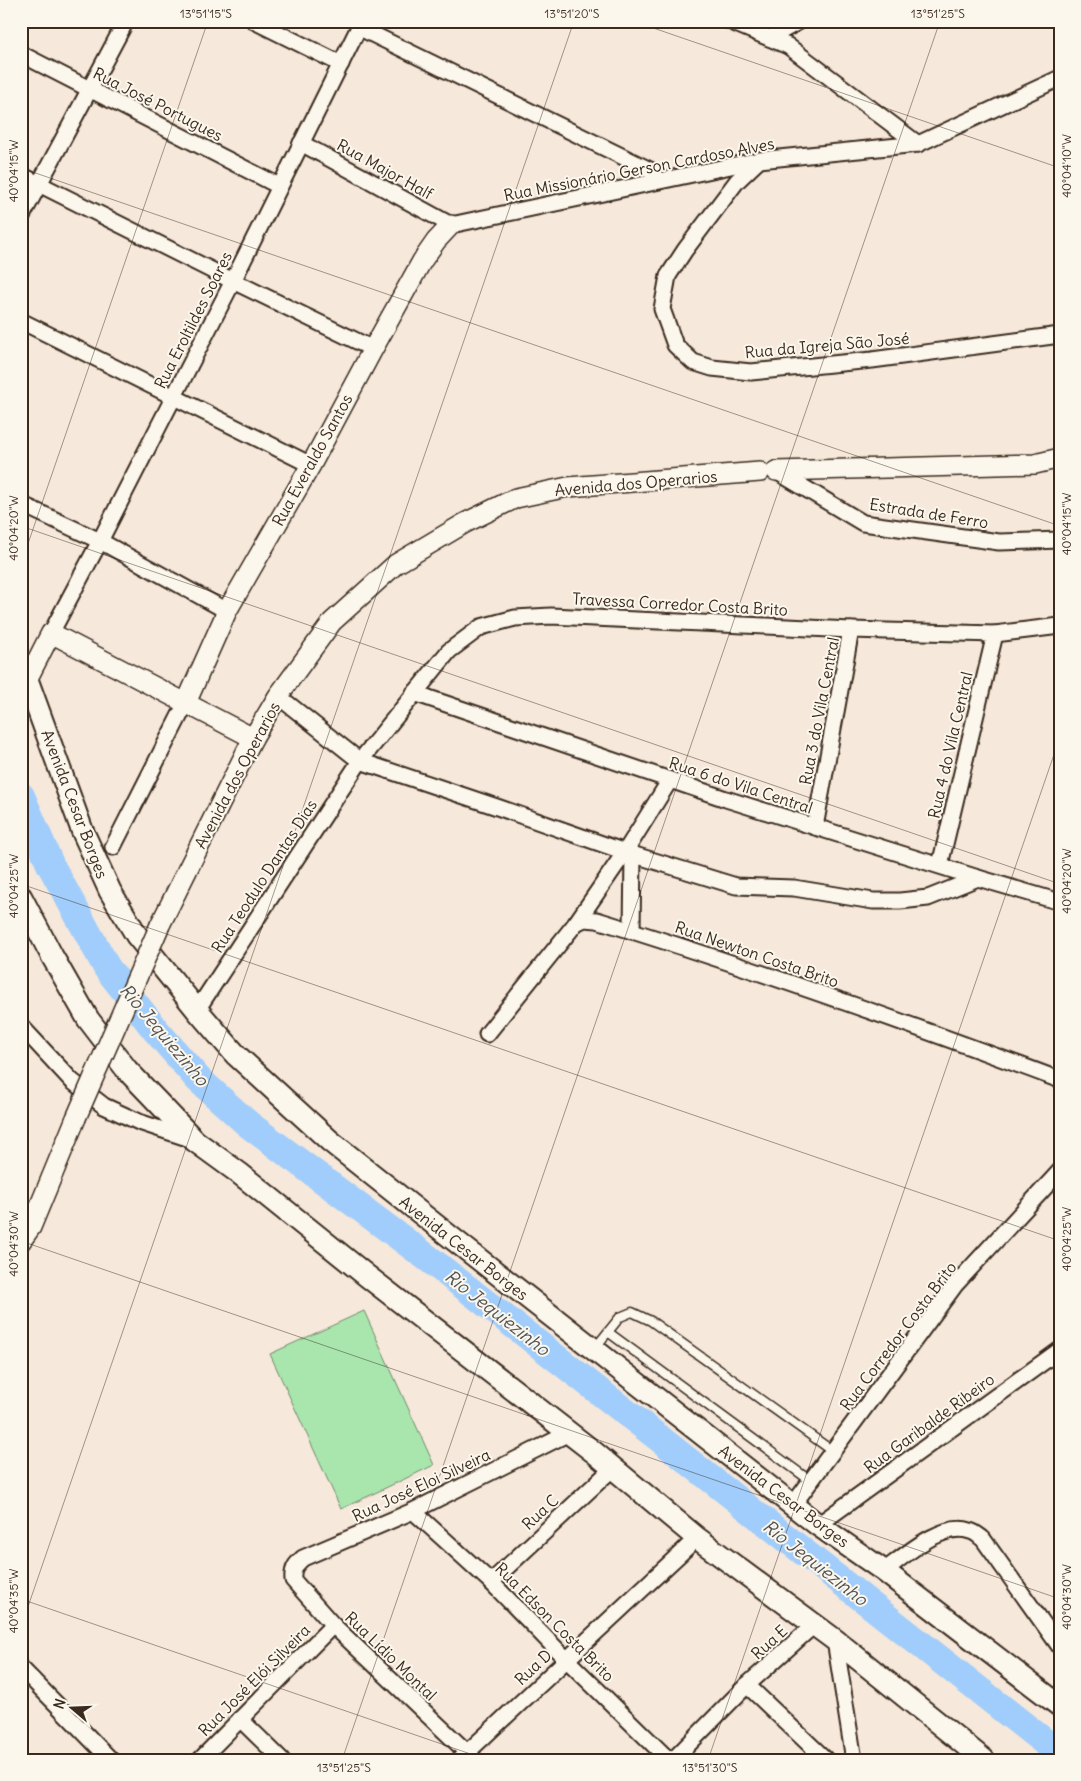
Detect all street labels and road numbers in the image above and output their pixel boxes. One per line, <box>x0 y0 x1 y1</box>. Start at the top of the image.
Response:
street label: Rua José Portugues <box>90 63 226 145</box>
street label: Rua Missionário Gerson Cardoso Alves <box>502 133 776 205</box>
street label: Rua Major Half <box>334 134 437 204</box>
street label: Rua Eroltildes Soares <box>150 248 236 392</box>
street label: Rua da Igreja São José <box>744 328 910 362</box>
street label: Rua Everaldo Santos <box>267 390 357 530</box>
street label: Avenida dos Operarios <box>554 466 718 500</box>
street label: Estrada de Ferro <box>868 494 990 532</box>
street label: Travessa Corredor Costa Brito <box>572 588 788 620</box>
street label: Rua 3 do Vila Central <box>795 636 843 786</box>
street label: Rua 4 do Vila Central <box>923 670 977 820</box>
street label: Avenida dos Operarios <box>190 698 284 852</box>
street label: Avenida Cesar Borges <box>37 727 113 881</box>
street label: Rua 6 do Vila Central <box>667 752 815 818</box>
street label: Rua Teodulo Dantas Dias <box>207 796 321 956</box>
street label: Rua Newton Costa Brito <box>673 917 842 991</box>
street label: Avenida Cesar Borges <box>396 1192 532 1304</box>
street label: Rua Corredor Costa Brito <box>835 1257 961 1415</box>
street label: Rua Garibalde Ribeiro <box>860 1369 998 1477</box>
street label: Avenida Cesar Borges <box>715 1440 853 1552</box>
street label: Rua José Eloi Silveira <box>349 1444 493 1526</box>
street label: Rua C <box>518 1490 562 1534</box>
street label: Rua Edson Costa Brito <box>491 1558 619 1686</box>
street label: Rua Lídio Montal <box>341 1607 441 1705</box>
street label: Rua José Elói Silveira <box>194 1620 314 1740</box>
street label: Rua E <box>747 1621 791 1663</box>
street label: Rua D <box>510 1645 556 1689</box>

